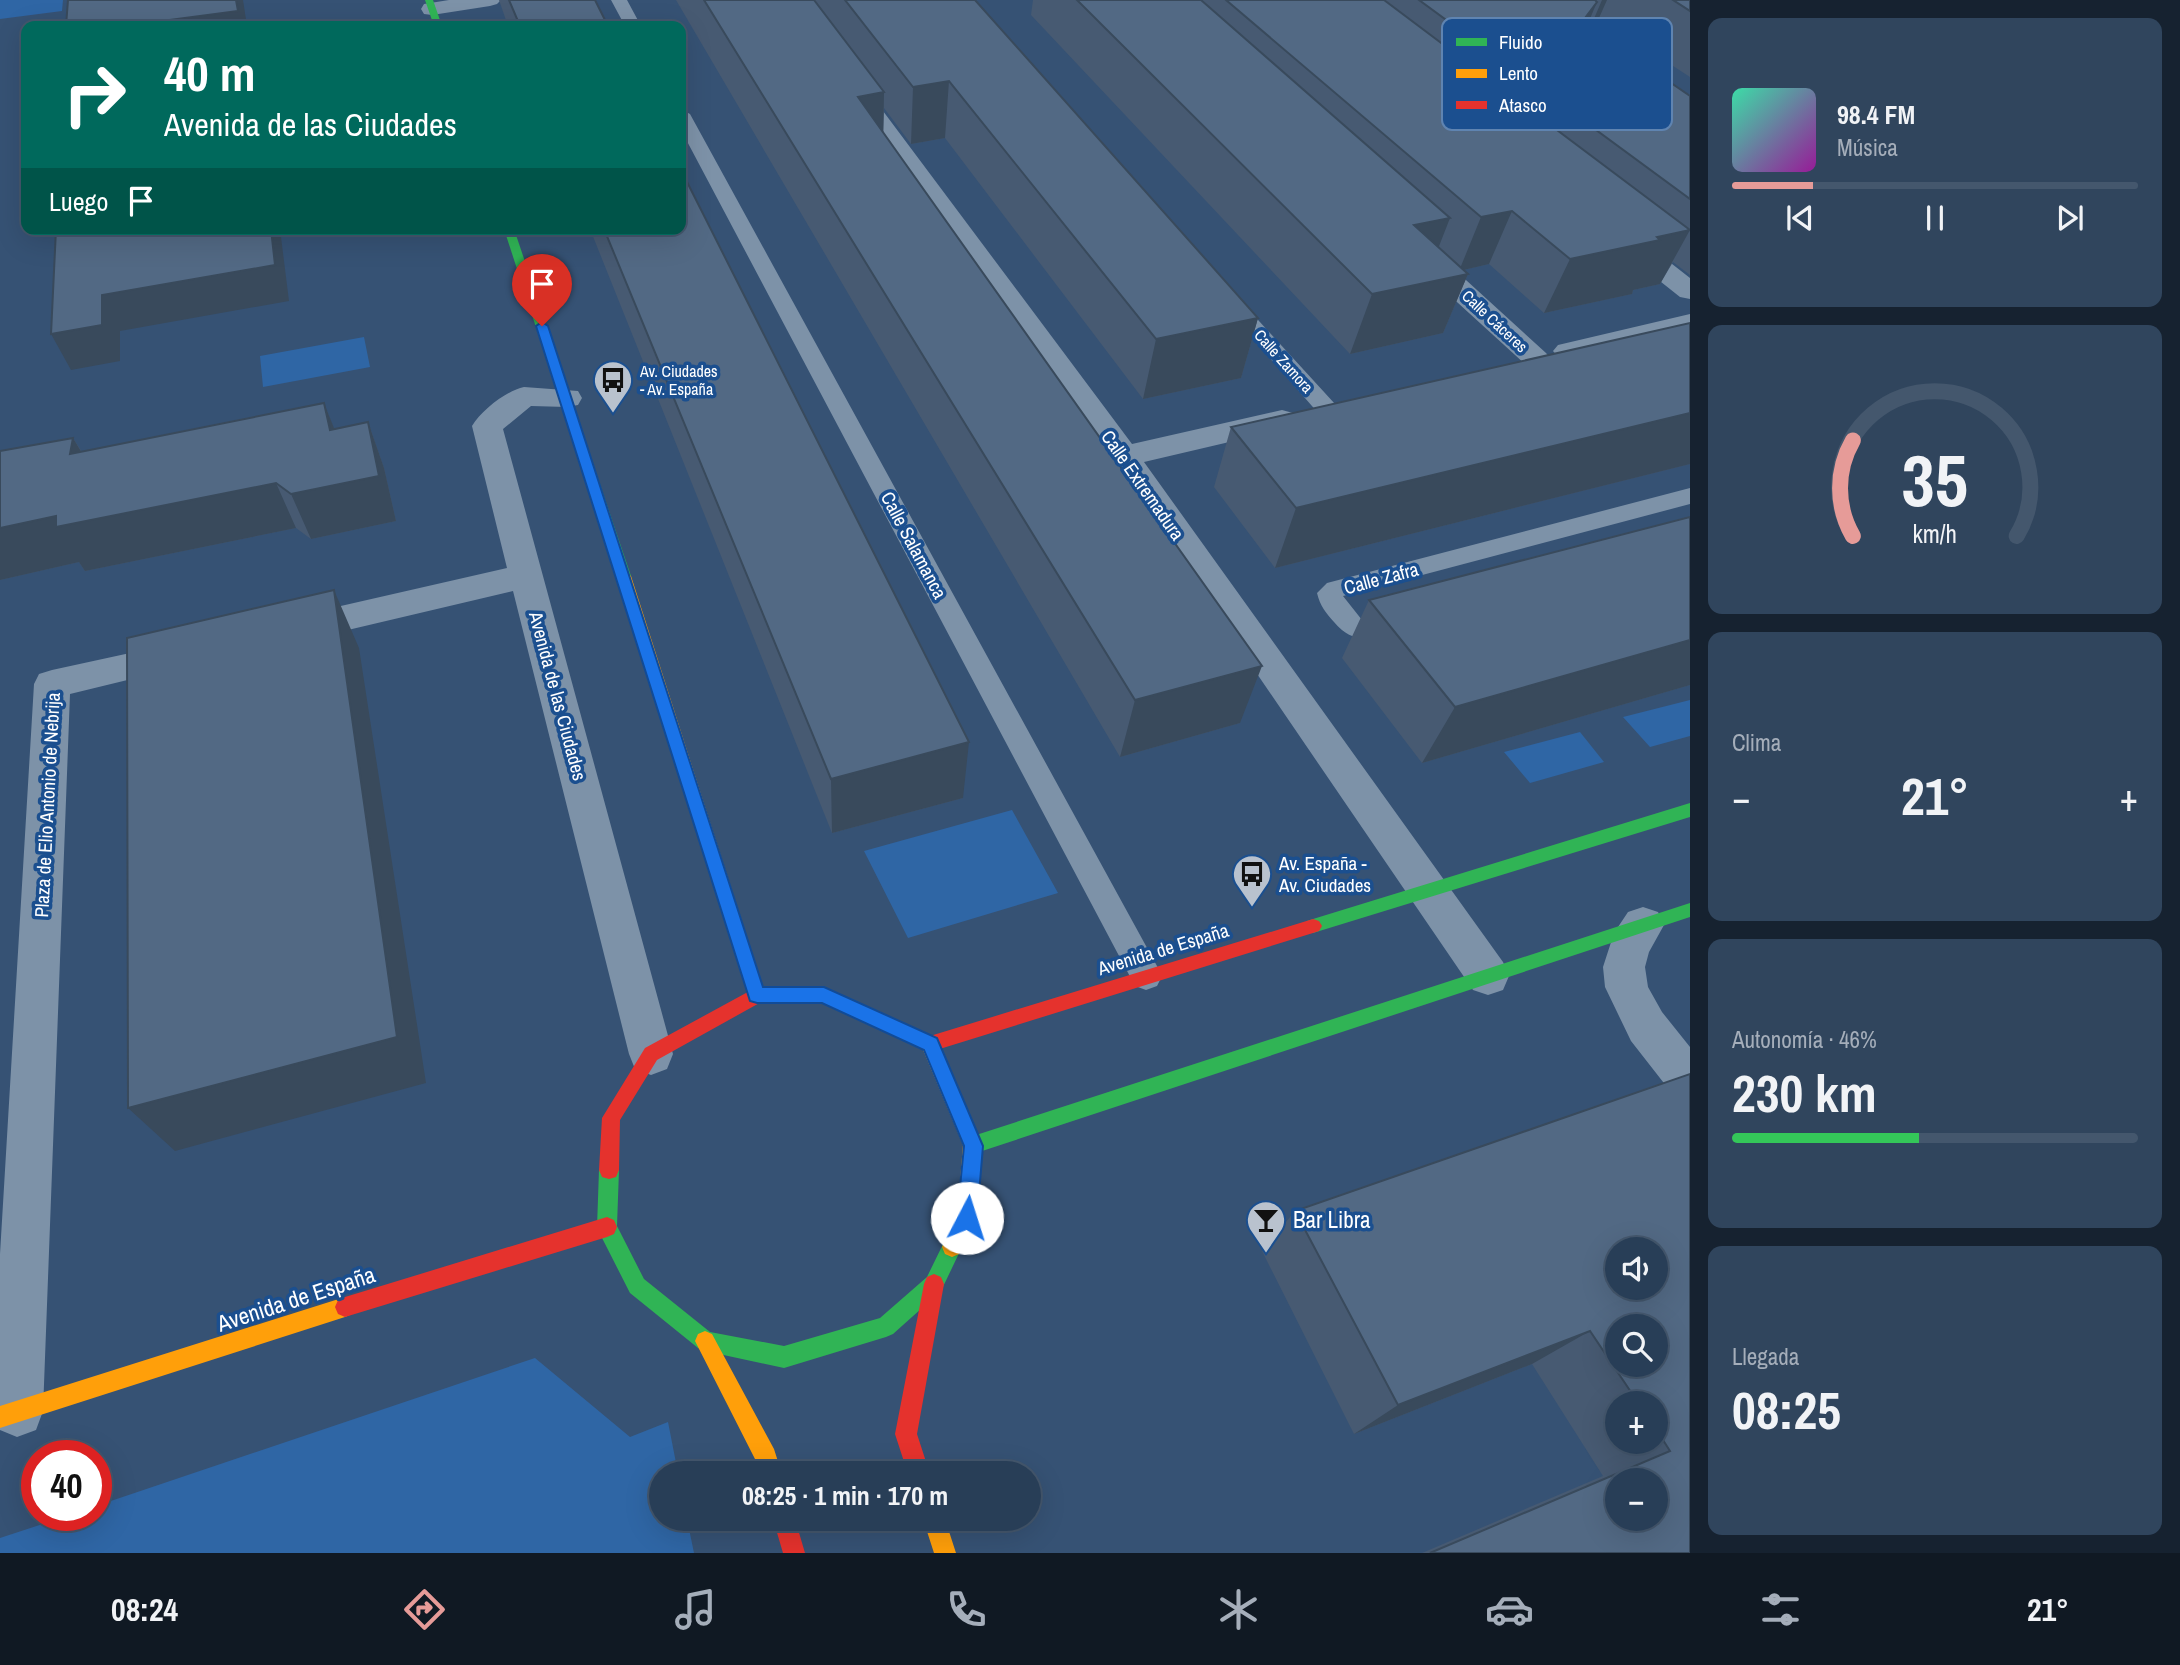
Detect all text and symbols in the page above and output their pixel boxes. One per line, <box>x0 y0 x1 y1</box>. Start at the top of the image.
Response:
legend <box>1442 18 1672 130</box>
text: Fluido <box>1499 29 1542 55</box>
text: 40 m <box>164 40 256 106</box>
icon: right <box>49 49 140 140</box>
text: Lento <box>1499 60 1538 86</box>
text: Atasco <box>1498 92 1547 118</box>
text: 98.4 FM <box>1837 97 1915 132</box>
text: Avenida de las Ciudades <box>164 103 457 146</box>
text: Música <box>1837 132 1898 163</box>
icon: arrive <box>122 182 160 220</box>
text: Luego <box>49 184 108 219</box>
icon: previous <box>1781 199 1819 237</box>
icon: pause <box>1916 199 1954 237</box>
icon: next <box>2051 199 2089 237</box>
pin <box>512 254 572 326</box>
icon: arrive <box>523 265 561 303</box>
street label: Calle Cáceres <box>1457 285 1533 357</box>
street label: Calle Zamora <box>1249 324 1319 398</box>
bus stop icon: Av. Ciudades - Av. España <box>592 359 634 414</box>
place label: Av. Ciudades - Av. España <box>639 360 718 400</box>
street label: Calle Extremadura <box>1095 425 1191 546</box>
text: 35 <box>1902 431 1968 529</box>
street label: Calle Salamanca <box>875 487 953 603</box>
text: km/h <box>1913 516 1957 550</box>
street label: Calle Zafra <box>1341 555 1421 600</box>
street label: Avenida de las Ciudades <box>523 608 593 784</box>
street label: Plaza de Elio Antonio de Nebrija <box>28 692 66 918</box>
text: Clima <box>1732 727 1781 758</box>
text: 21° <box>1901 761 1969 831</box>
text: − <box>1732 772 1750 823</box>
text: + <box>2120 772 2138 823</box>
place label: Av. España - Av. Ciudades <box>1278 850 1371 898</box>
bus stop icon: Av. España - Av. Ciudades <box>1231 853 1273 908</box>
street label: Avenida de España <box>1093 917 1232 982</box>
text: Autonomía · 46% <box>1732 1024 1877 1055</box>
text: 230 km <box>1732 1058 1877 1128</box>
position arrow <box>930 1181 1004 1255</box>
bar icon: Bar Libra <box>1245 1199 1287 1254</box>
place label: Bar Libra <box>1293 1204 1371 1235</box>
map controls <box>1605 1237 1668 1531</box>
button: sound <box>1605 1237 1668 1300</box>
street label: Avenida de España <box>212 1258 379 1339</box>
button: search <box>1605 1314 1668 1377</box>
text: Llegada <box>1732 1341 1799 1372</box>
text: 08:25 <box>1732 1375 1841 1445</box>
button: + <box>1605 1391 1668 1454</box>
speed limit sign: 40 <box>21 1440 112 1531</box>
button: − <box>1605 1468 1668 1531</box>
text: 08:25 · 1 min · 170 m <box>742 1478 948 1513</box>
icon: directions <box>400 1585 449 1634</box>
icon: music <box>671 1585 720 1634</box>
icon: phone <box>942 1585 991 1634</box>
icon: climate <box>1214 1585 1263 1634</box>
icon: car <box>1485 1585 1534 1634</box>
icon: filters <box>1756 1585 1805 1634</box>
text: 08:24 <box>111 1588 178 1631</box>
text: 21° <box>2027 1588 2069 1631</box>

